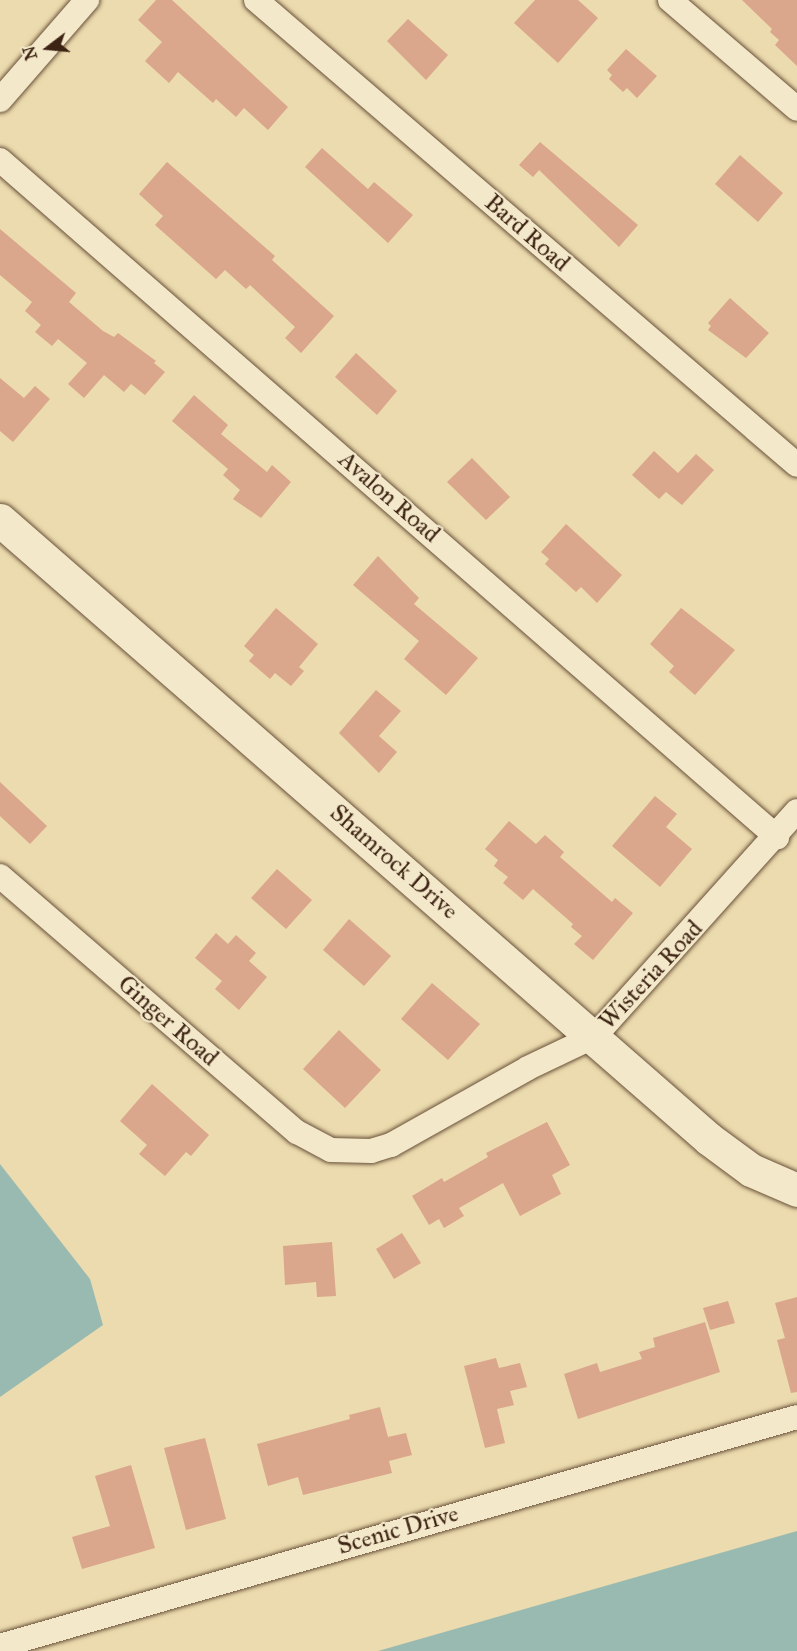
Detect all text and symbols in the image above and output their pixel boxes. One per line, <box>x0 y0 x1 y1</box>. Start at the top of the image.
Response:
north arrow <box>18 18 78 78</box>
text: N <box>19 44 41 62</box>
street label: Bard Road <box>479 188 575 278</box>
street label: Avalon Road <box>332 445 446 549</box>
street label: Shamrock Drive <box>324 798 464 926</box>
street label: Wisteria Road <box>593 914 709 1036</box>
street label: Ginger Road <box>112 970 224 1072</box>
street label: Scenic Drive <box>334 1499 462 1561</box>

